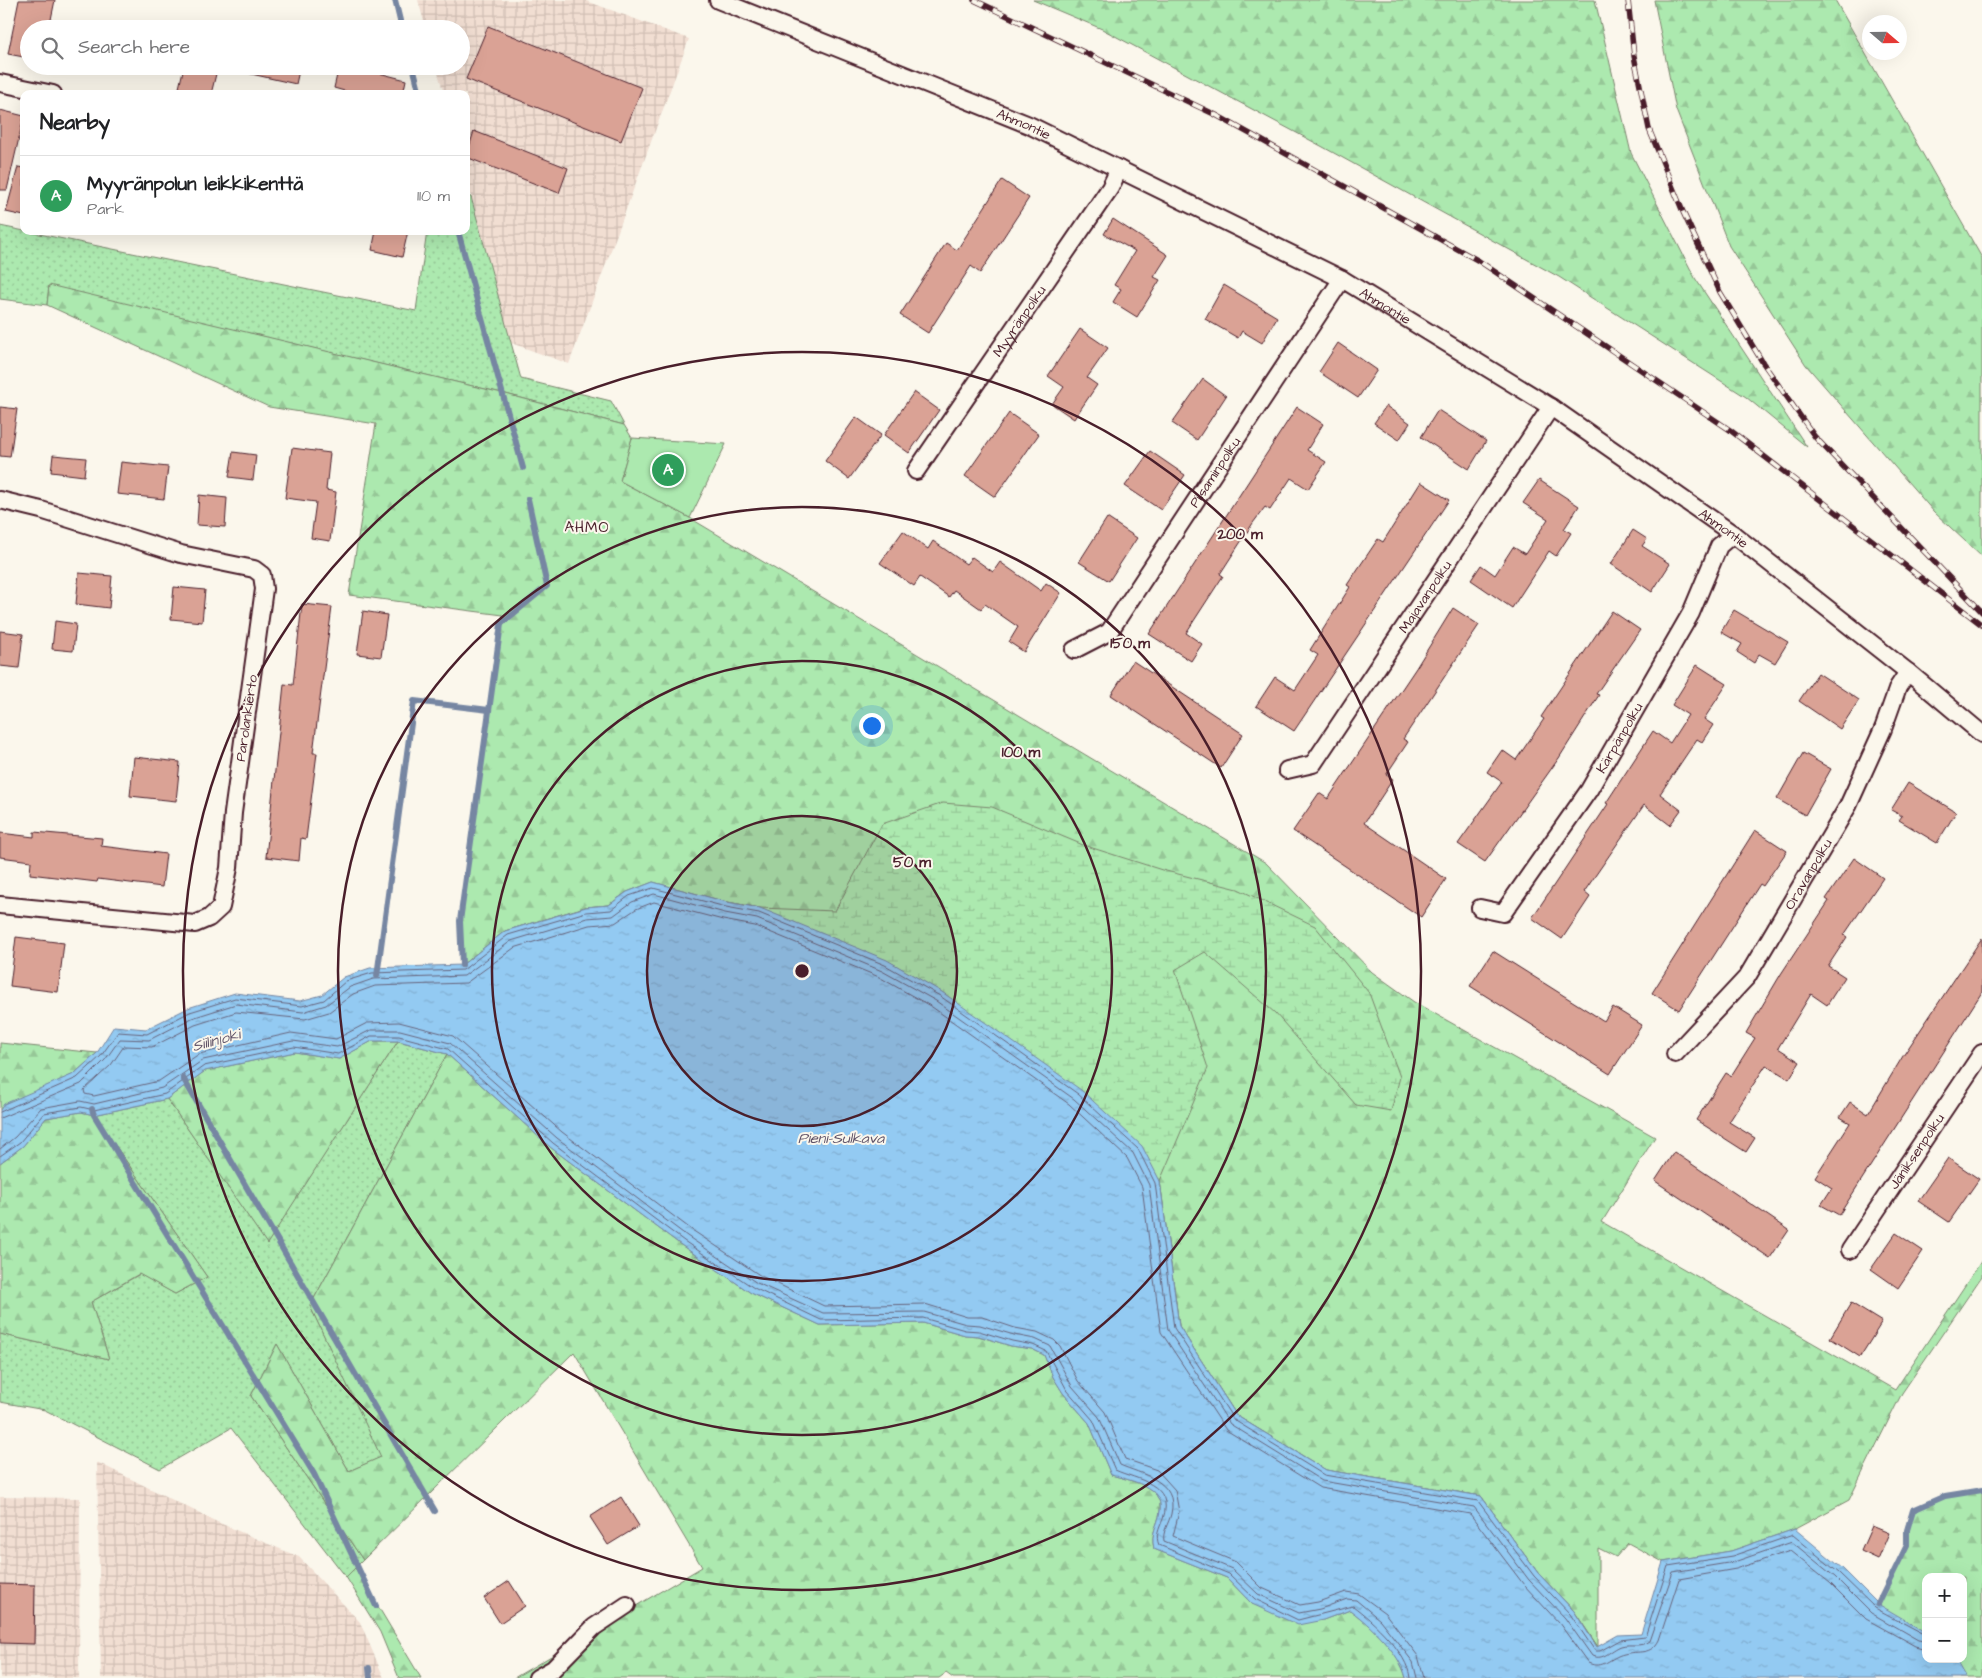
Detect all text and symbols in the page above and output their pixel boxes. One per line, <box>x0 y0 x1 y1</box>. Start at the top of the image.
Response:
north arrow <box>1862 15 1907 60</box>
search box <box>20 20 470 75</box>
icon: search <box>38 34 66 62</box>
text: Search here <box>78 34 190 61</box>
street label: Ahmontie <box>994 104 1054 145</box>
text: Nearby <box>40 108 110 137</box>
text: Myyränpolun leikkikenttä <box>87 171 303 198</box>
text: A <box>51 185 61 207</box>
text: 110 m <box>417 185 450 207</box>
text: Park <box>87 198 124 220</box>
street label: Myyränpolku <box>988 282 1051 361</box>
street label: Ahmontie <box>1355 283 1415 330</box>
street label: Piisaminpolku <box>1185 433 1246 512</box>
pin: A <box>652 451 684 489</box>
street label: Ahmontie <box>1694 504 1753 554</box>
district label: AHMO <box>564 517 610 538</box>
text: 200 m <box>1216 524 1263 545</box>
street label: Majavanpolku <box>1394 557 1457 637</box>
text: 150 m <box>1110 633 1150 654</box>
street label: Parolankierto <box>231 673 263 763</box>
street label: Kärpänpolku <box>1592 699 1648 777</box>
your location <box>859 713 885 739</box>
text: 100 m <box>1002 742 1041 763</box>
street label: Oravanpolku <box>1780 835 1837 914</box>
text: 50 m <box>893 852 931 873</box>
centre of rings <box>793 962 811 980</box>
water label: Siilinjoki <box>190 1024 244 1057</box>
street label: Jäniksenpolku <box>1884 1110 1950 1194</box>
water label: Pieni-Sulkava <box>798 1128 885 1149</box>
map controls <box>1922 1573 1967 1663</box>
button: + <box>1922 1573 1967 1618</box>
button: − <box>1922 1618 1967 1663</box>

